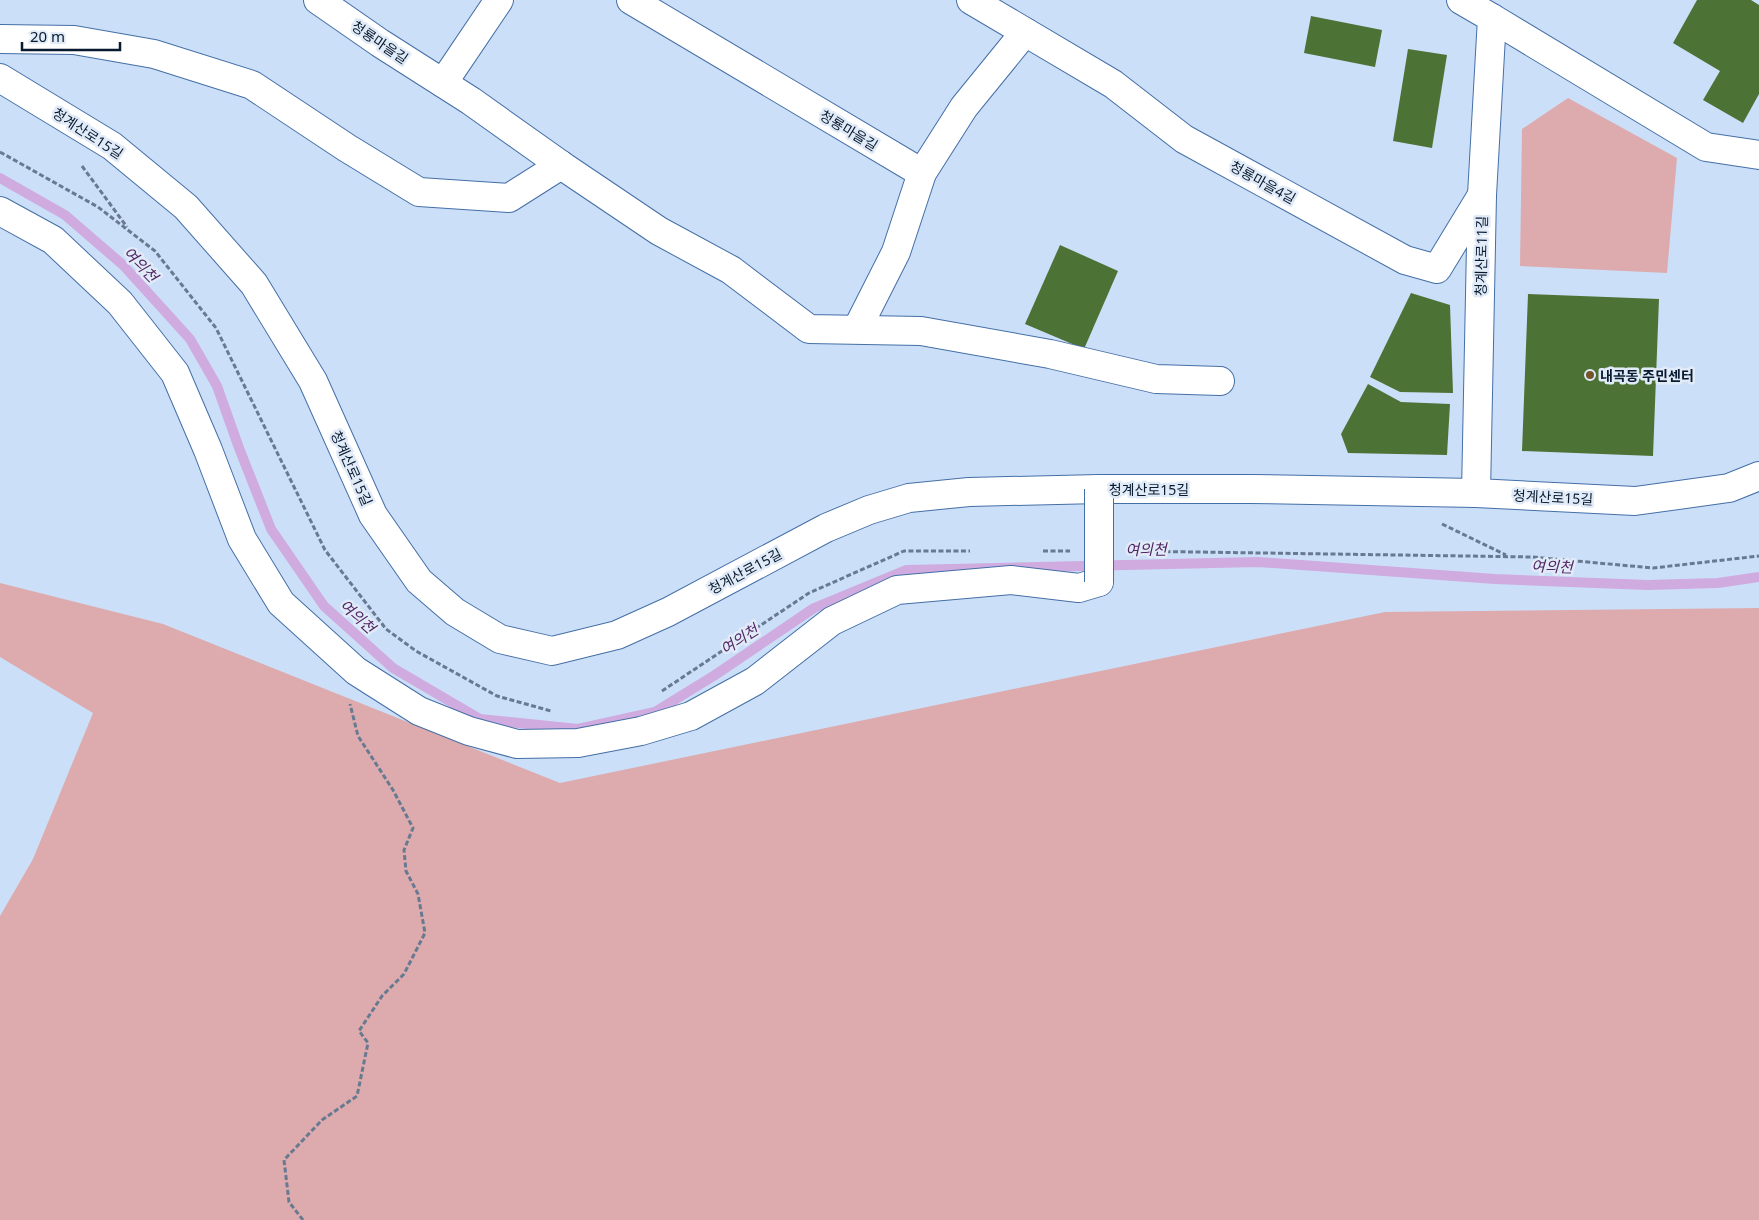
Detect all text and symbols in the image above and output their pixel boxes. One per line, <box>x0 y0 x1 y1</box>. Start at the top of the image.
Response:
street label: 청룡마을길 <box>348 16 412 68</box>
scale bar <box>22 20 120 52</box>
text: 20 m <box>30 26 65 46</box>
street label: 청계산로15길 <box>49 103 127 163</box>
street label: 청룡마을길 <box>817 105 881 155</box>
street label: 청룡마을4길 <box>1227 156 1299 208</box>
street label: 청계산로11길 <box>1471 216 1491 296</box>
water label: 여의천 <box>119 242 164 287</box>
place label: 내곡동 주민센터 <box>1600 366 1694 385</box>
marker: 내곡동 주민센터 <box>1584 369 1596 381</box>
street label: 청계산로15길 <box>327 427 377 509</box>
street label: 청계산로15길 <box>1109 480 1189 499</box>
street label: 청계산로15길 <box>1512 485 1594 509</box>
water label: 여의천 <box>1125 539 1169 559</box>
street label: 청계산로15길 <box>705 544 785 598</box>
water label: 여의천 <box>1531 555 1575 577</box>
water label: 여의천 <box>336 595 382 639</box>
water label: 여의천 <box>716 618 764 659</box>

